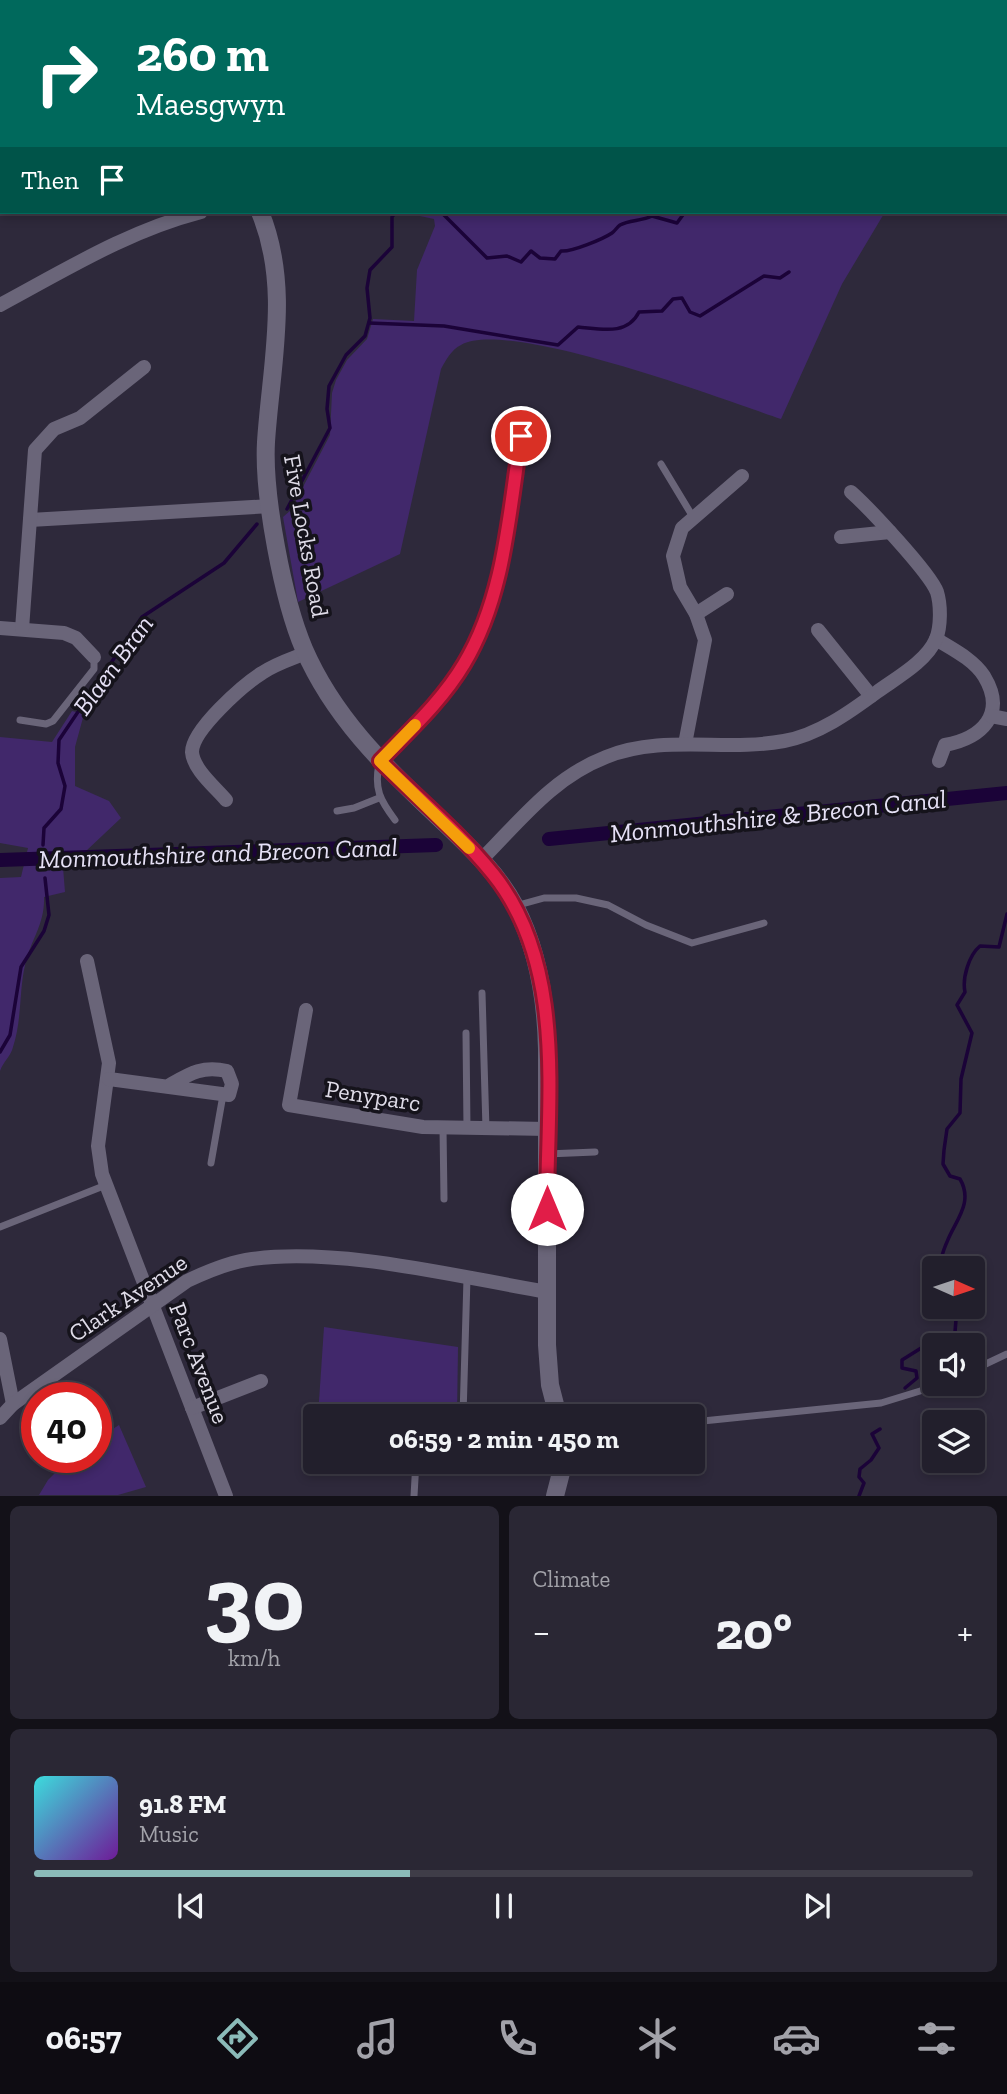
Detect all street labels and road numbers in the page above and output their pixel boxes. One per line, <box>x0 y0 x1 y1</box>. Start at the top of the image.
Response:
street label: Five Locks Road <box>278 452 335 620</box>
street label: Penyparc <box>323 1074 423 1117</box>
street label: Clark Avenue <box>63 1247 192 1348</box>
street label: Parc Avenue <box>163 1298 236 1427</box>

